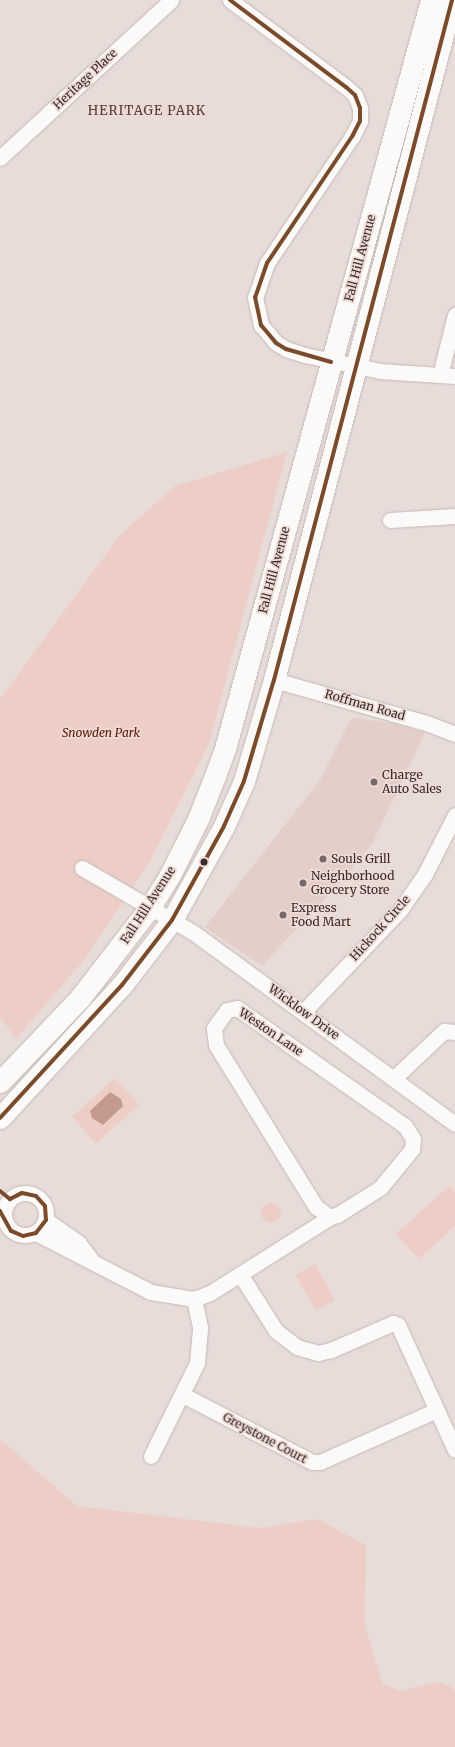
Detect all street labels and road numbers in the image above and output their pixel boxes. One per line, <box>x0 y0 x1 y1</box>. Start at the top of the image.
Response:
street label: Heritage Place <box>50 46 120 112</box>
street label: Fall Hill Avenue <box>341 213 379 303</box>
street label: Fall Hill Avenue <box>255 525 293 615</box>
street label: Roffman Road <box>323 687 407 723</box>
street label: Fall Hill Avenue <box>118 864 178 946</box>
street label: Hickock Circle <box>347 892 413 964</box>
street label: Wicklow Drive <box>266 981 342 1043</box>
street label: Weston Lane <box>236 1005 306 1059</box>
street label: Greystone Court <box>220 1410 310 1466</box>

